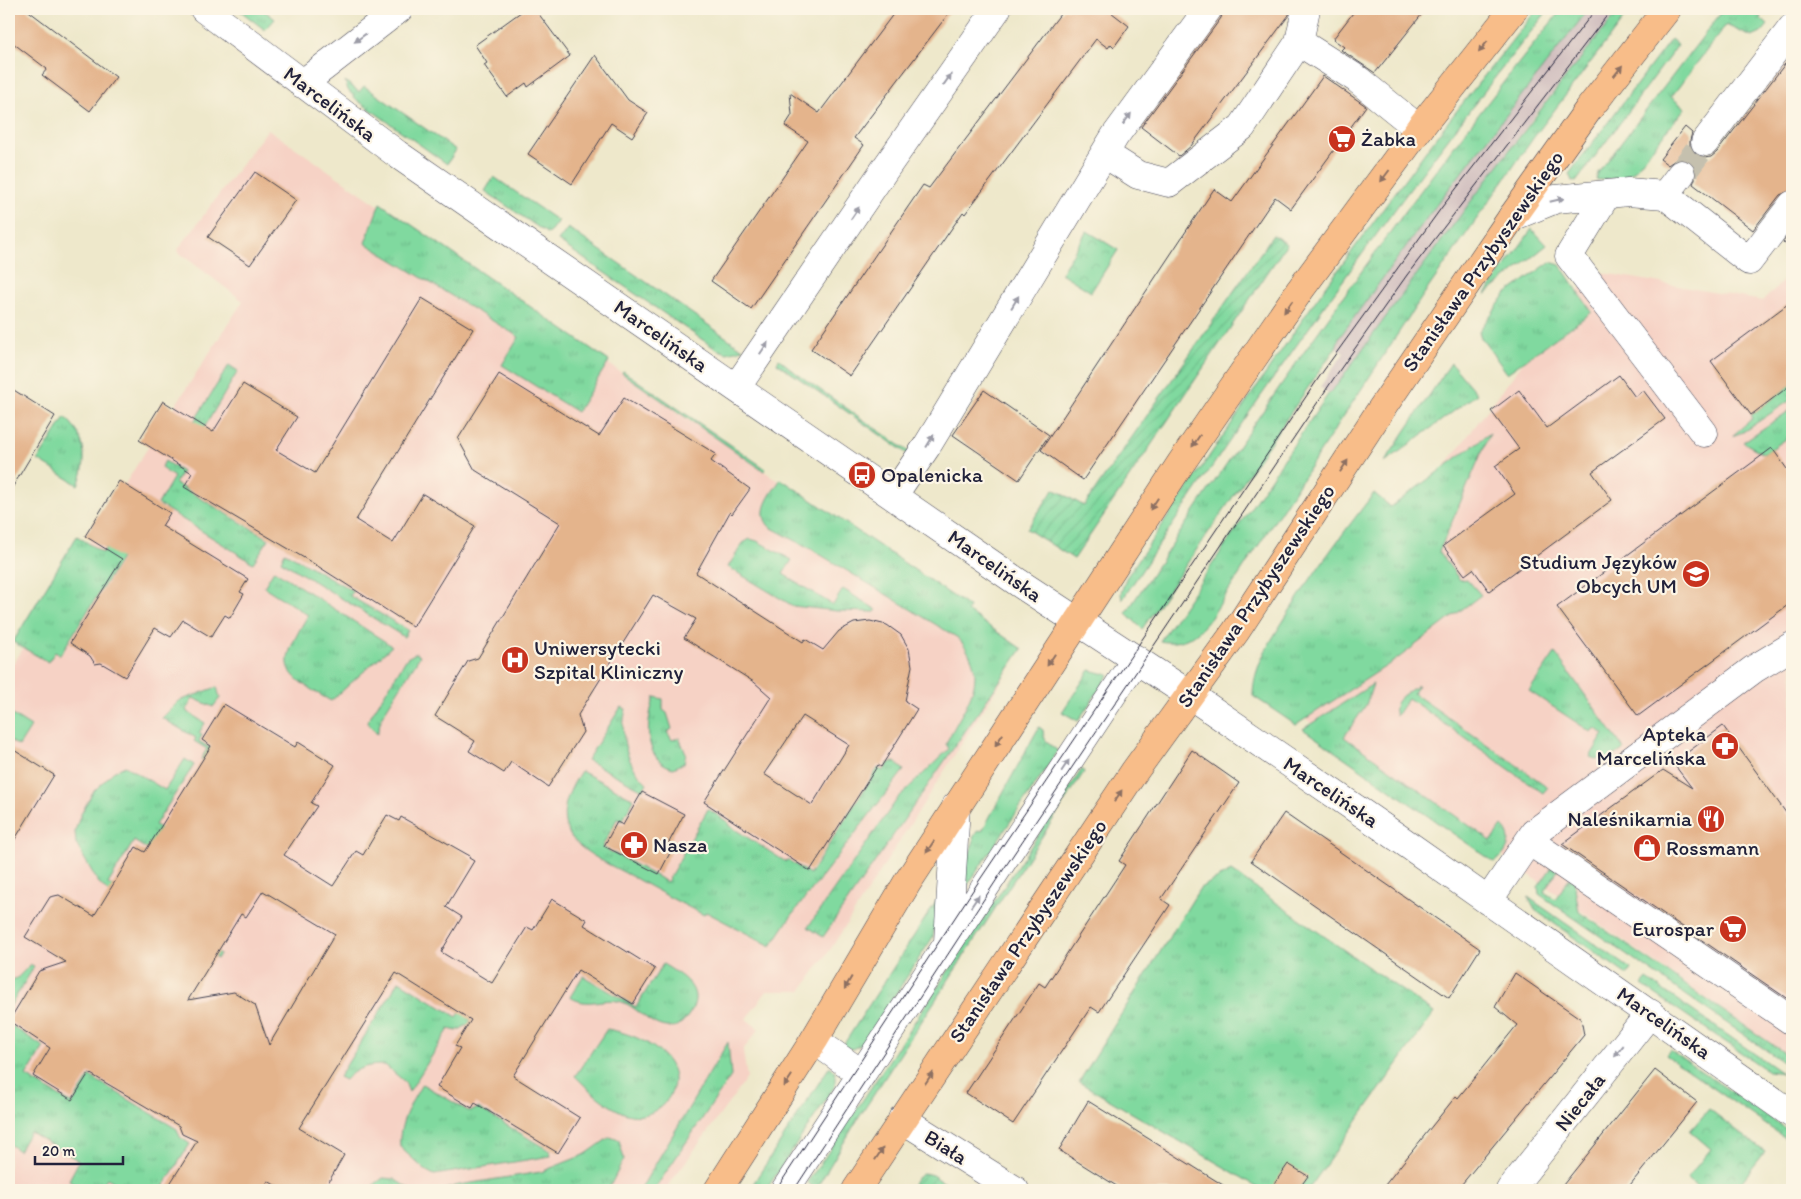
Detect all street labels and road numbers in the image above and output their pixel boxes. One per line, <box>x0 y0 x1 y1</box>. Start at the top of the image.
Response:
street label: Marcelińska <box>279 61 382 147</box>
street label: Stanisława Przybyszewskiego <box>1397 145 1569 376</box>
street label: Marcelińska <box>609 294 713 377</box>
street label: Stanisława Przybyszewskiego <box>1171 479 1340 712</box>
street label: Marcelińska <box>943 524 1047 607</box>
street label: Marcelińska <box>1279 751 1384 833</box>
street label: Stanisława Przybyszewskiego <box>943 814 1112 1047</box>
street label: Marcelińska <box>1612 981 1716 1064</box>
street label: Niecała <box>1549 1067 1610 1136</box>
street label: Biała <box>920 1124 973 1169</box>

